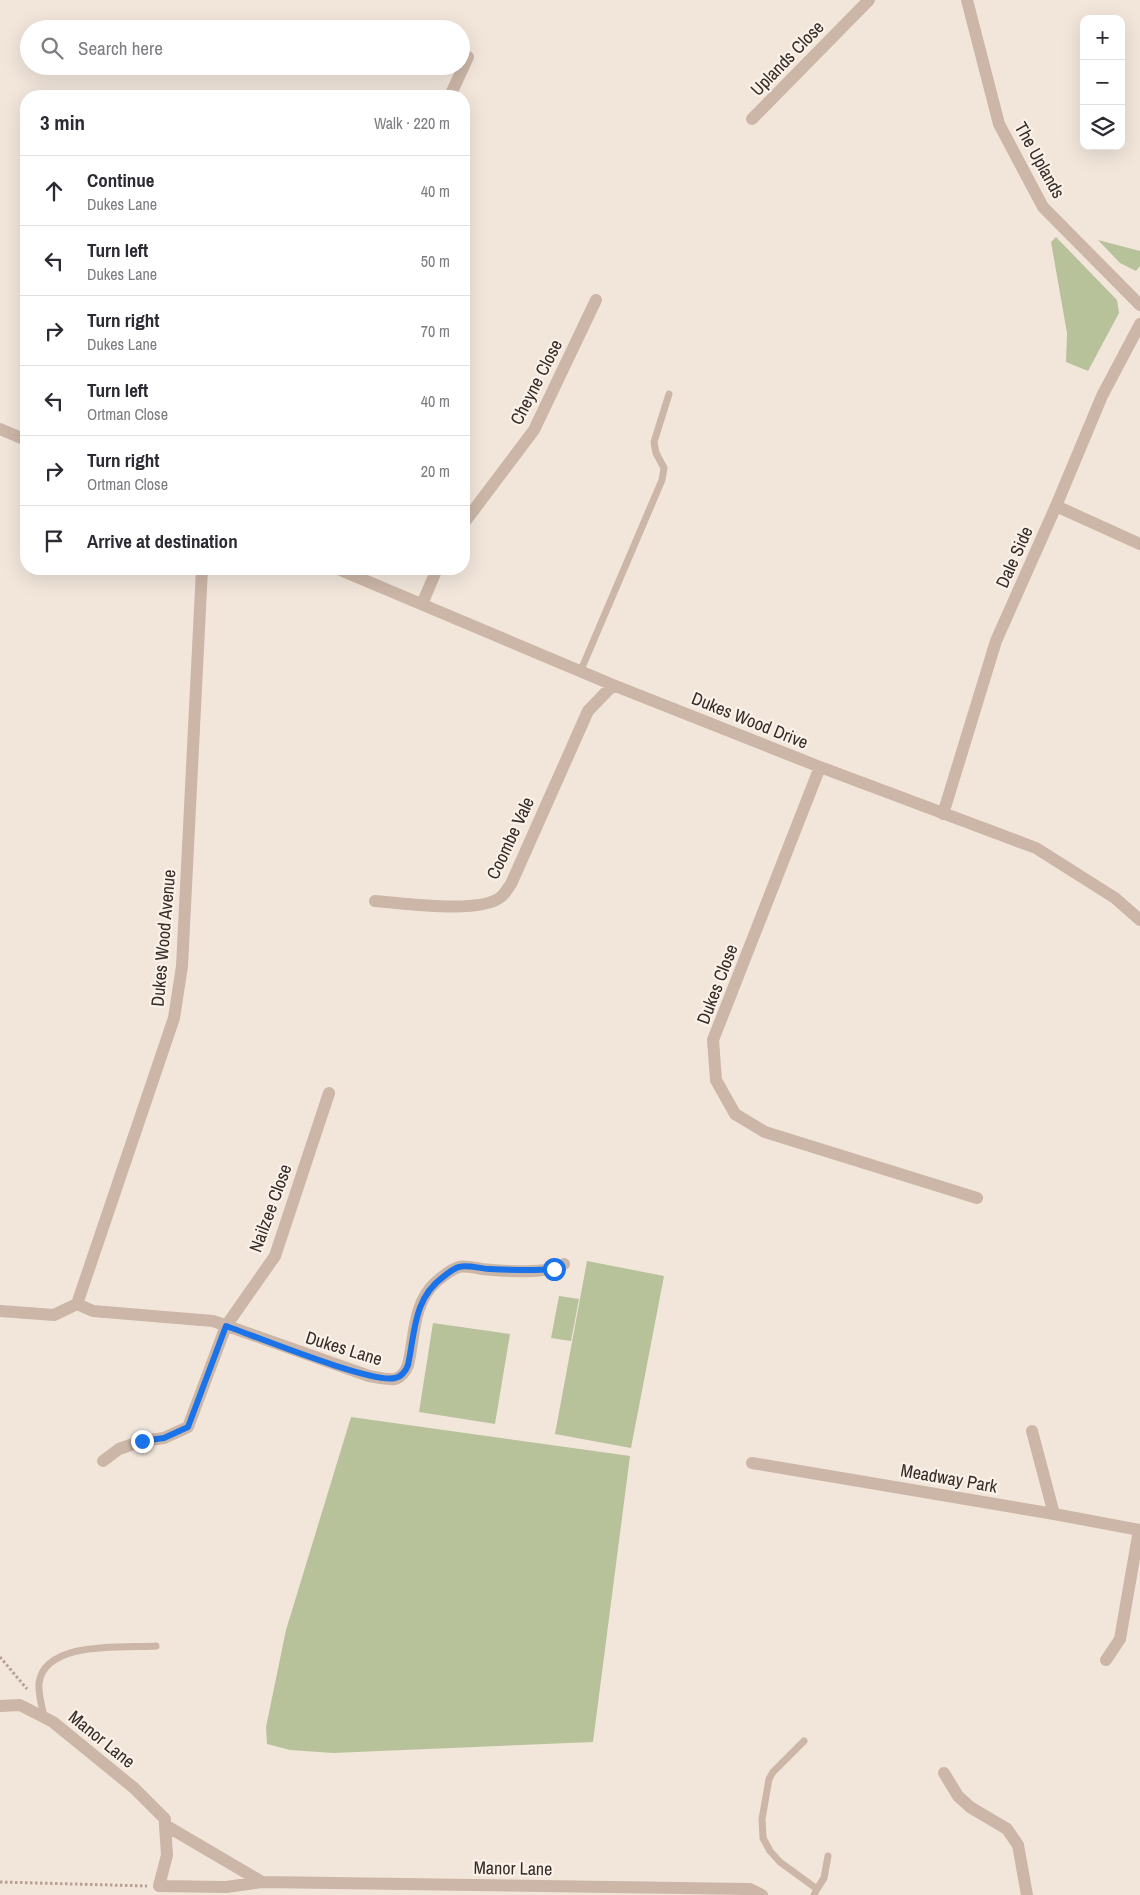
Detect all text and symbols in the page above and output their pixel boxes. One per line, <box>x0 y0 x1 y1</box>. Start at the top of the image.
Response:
street label: Uplands Close <box>745 15 829 101</box>
map controls <box>1080 15 1125 150</box>
button: + <box>1080 15 1125 60</box>
search box <box>20 20 470 75</box>
icon: search <box>38 34 66 62</box>
text: Search here <box>78 35 163 61</box>
button: − <box>1080 60 1125 105</box>
button: layers <box>1080 105 1125 150</box>
text: 3 min <box>40 108 85 137</box>
text: Walk · 220 m <box>374 112 450 134</box>
street label: The Uplands <box>1009 117 1071 203</box>
text: Continue <box>87 167 155 193</box>
icon: ahead <box>40 177 68 205</box>
text: 40 m <box>421 180 450 202</box>
text: Dukes Lane <box>87 193 157 215</box>
text: Turn left <box>87 237 148 263</box>
icon: left <box>40 247 68 275</box>
text: 50 m <box>421 250 450 272</box>
text: Dukes Lane <box>87 263 157 285</box>
text: Turn right <box>87 307 159 333</box>
icon: right <box>40 317 68 345</box>
text: 70 m <box>421 320 450 342</box>
text: Dukes Lane <box>87 333 157 355</box>
street label: Cheyne Close <box>504 335 568 429</box>
text: Turn left <box>87 377 148 403</box>
icon: left <box>40 387 68 415</box>
text: 40 m <box>421 390 450 412</box>
text: Ortman Close <box>87 403 168 425</box>
text: Turn right <box>87 447 159 473</box>
icon: right <box>40 457 68 485</box>
text: 20 m <box>421 460 450 482</box>
text: Ortman Close <box>87 473 168 495</box>
street label: Dale Side <box>989 522 1039 592</box>
icon: arrive <box>40 527 68 555</box>
text: Arrive at destination <box>87 528 238 554</box>
street label: Dukes Wood Drive <box>688 685 812 755</box>
street label: Coombe Vale <box>480 793 540 883</box>
street label: Dukes Wood Avenue <box>145 868 181 1008</box>
street label: Dukes Close <box>690 940 744 1028</box>
street label: Nailzee Close <box>243 1161 297 1255</box>
route start <box>543 1258 566 1281</box>
street label: Dukes Lane <box>303 1325 385 1371</box>
route end <box>131 1430 154 1453</box>
street label: Meadway Park <box>899 1457 1000 1499</box>
street label: Manor Lane <box>64 1704 140 1774</box>
street label: Manor Lane <box>473 1855 553 1881</box>

